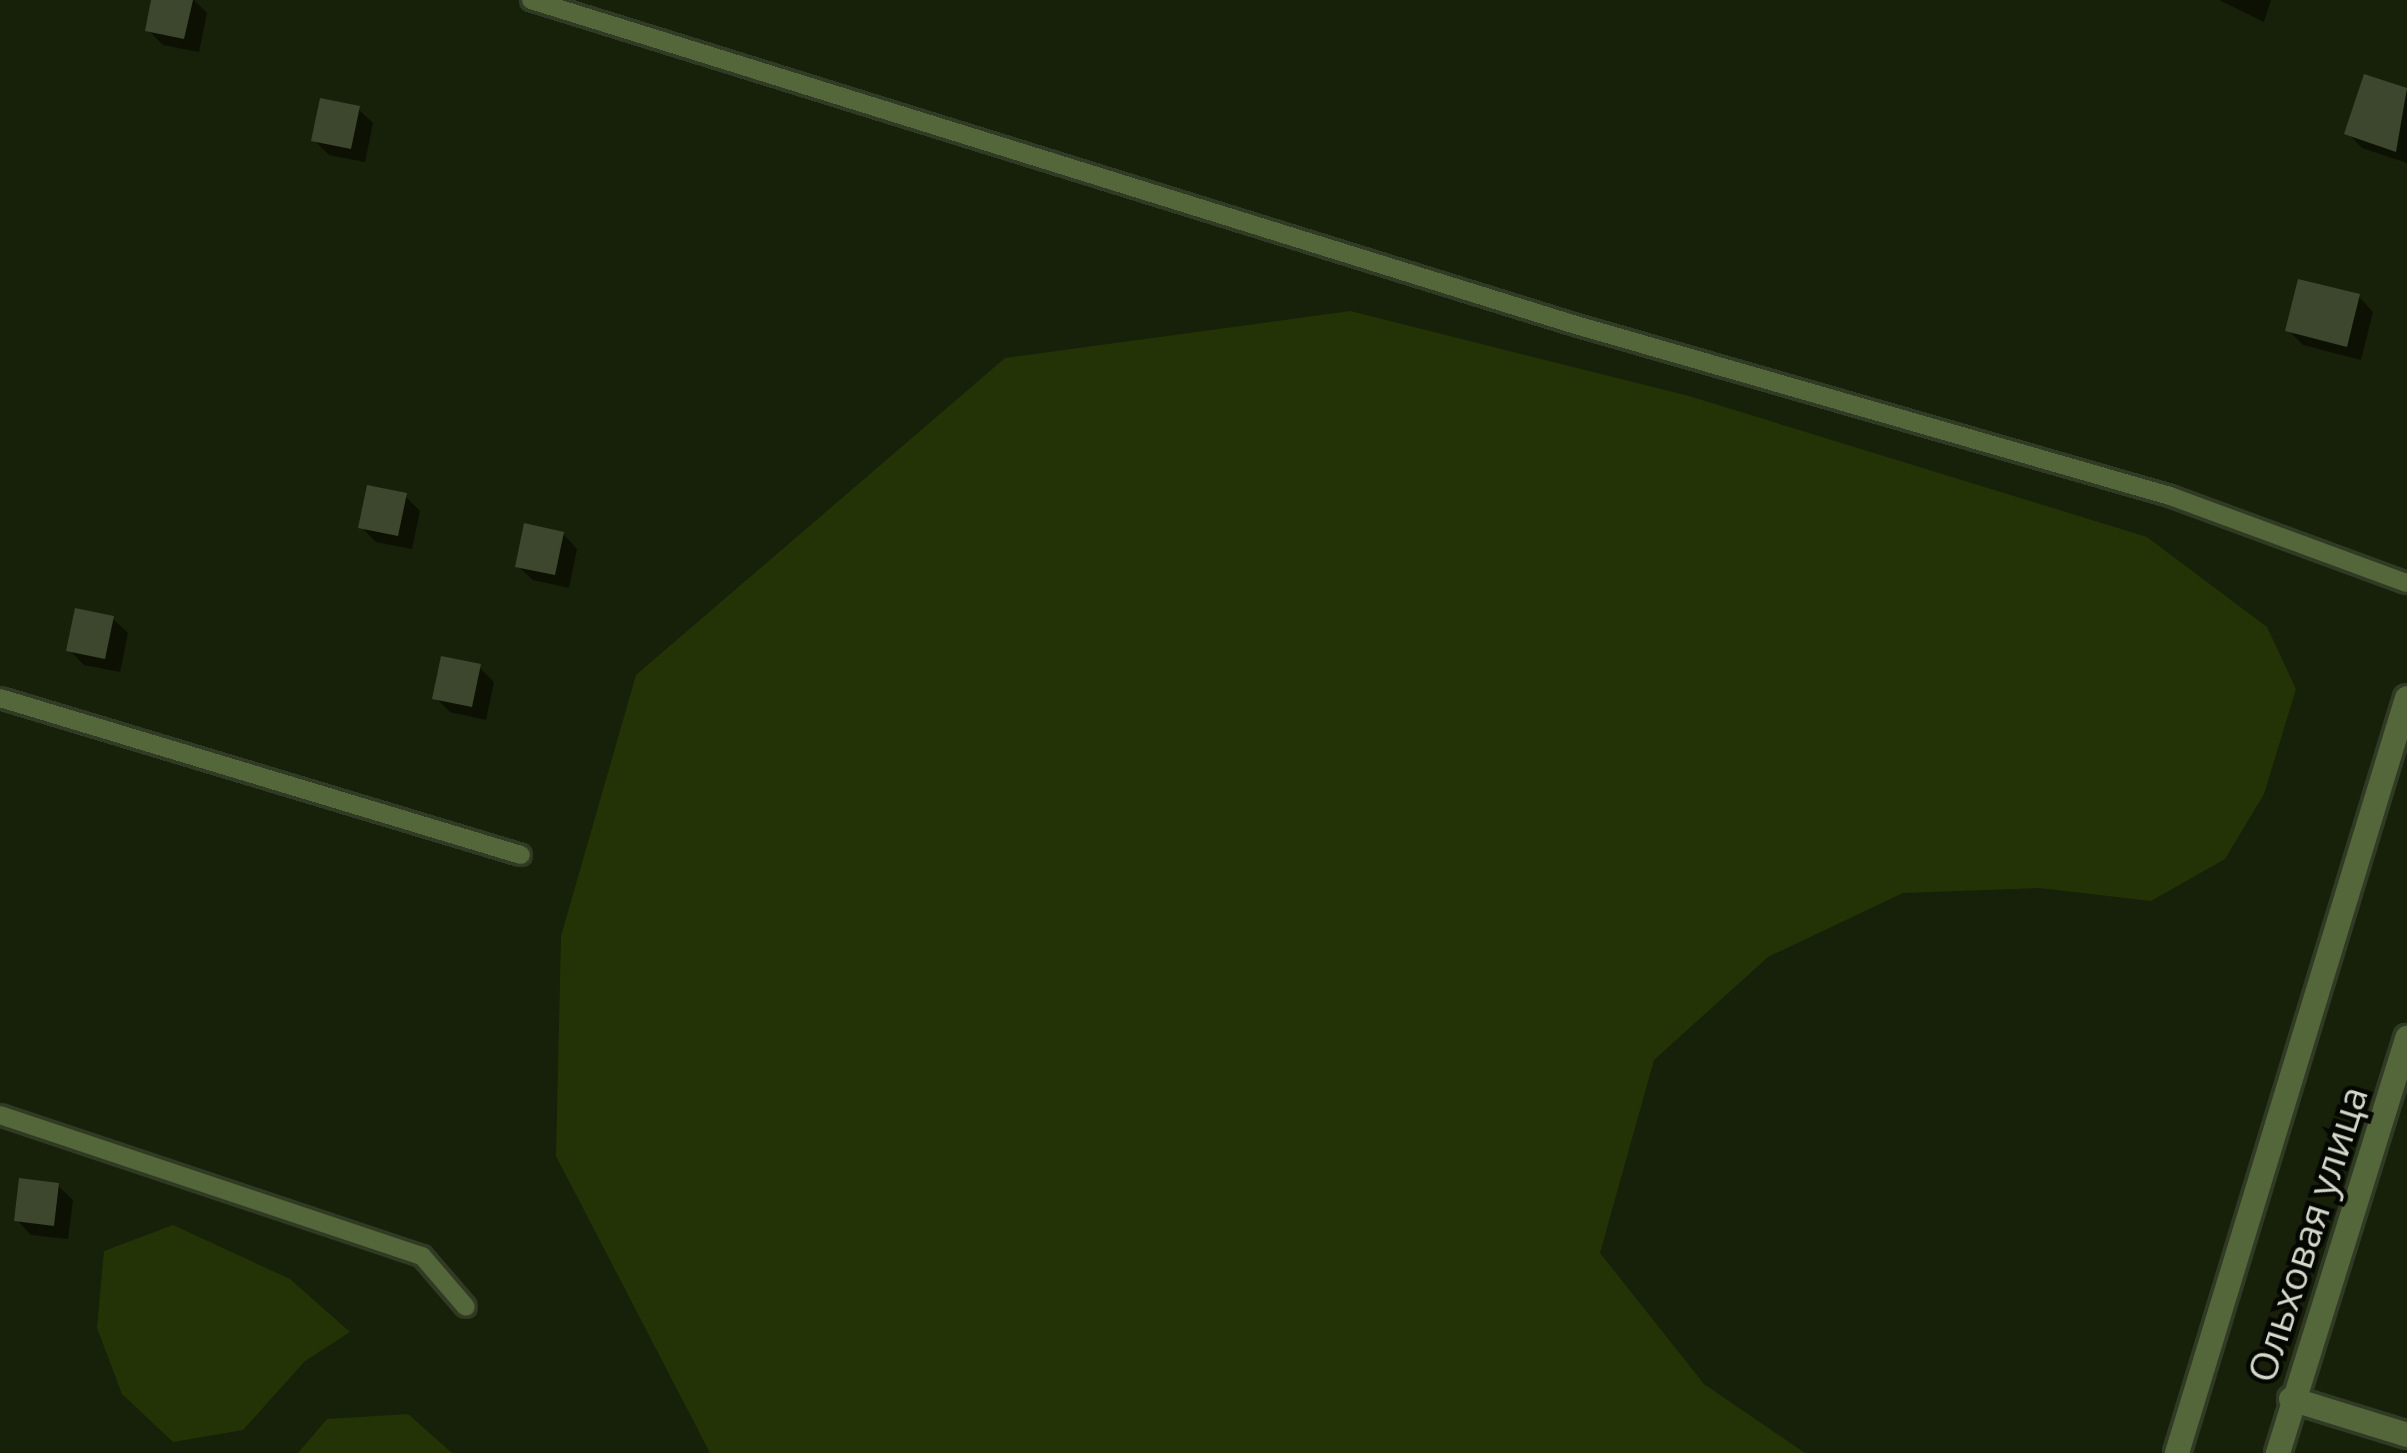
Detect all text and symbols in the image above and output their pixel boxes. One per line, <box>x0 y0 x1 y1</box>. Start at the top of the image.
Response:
street label: Ольховая улица <box>2237 1080 2377 1388</box>

